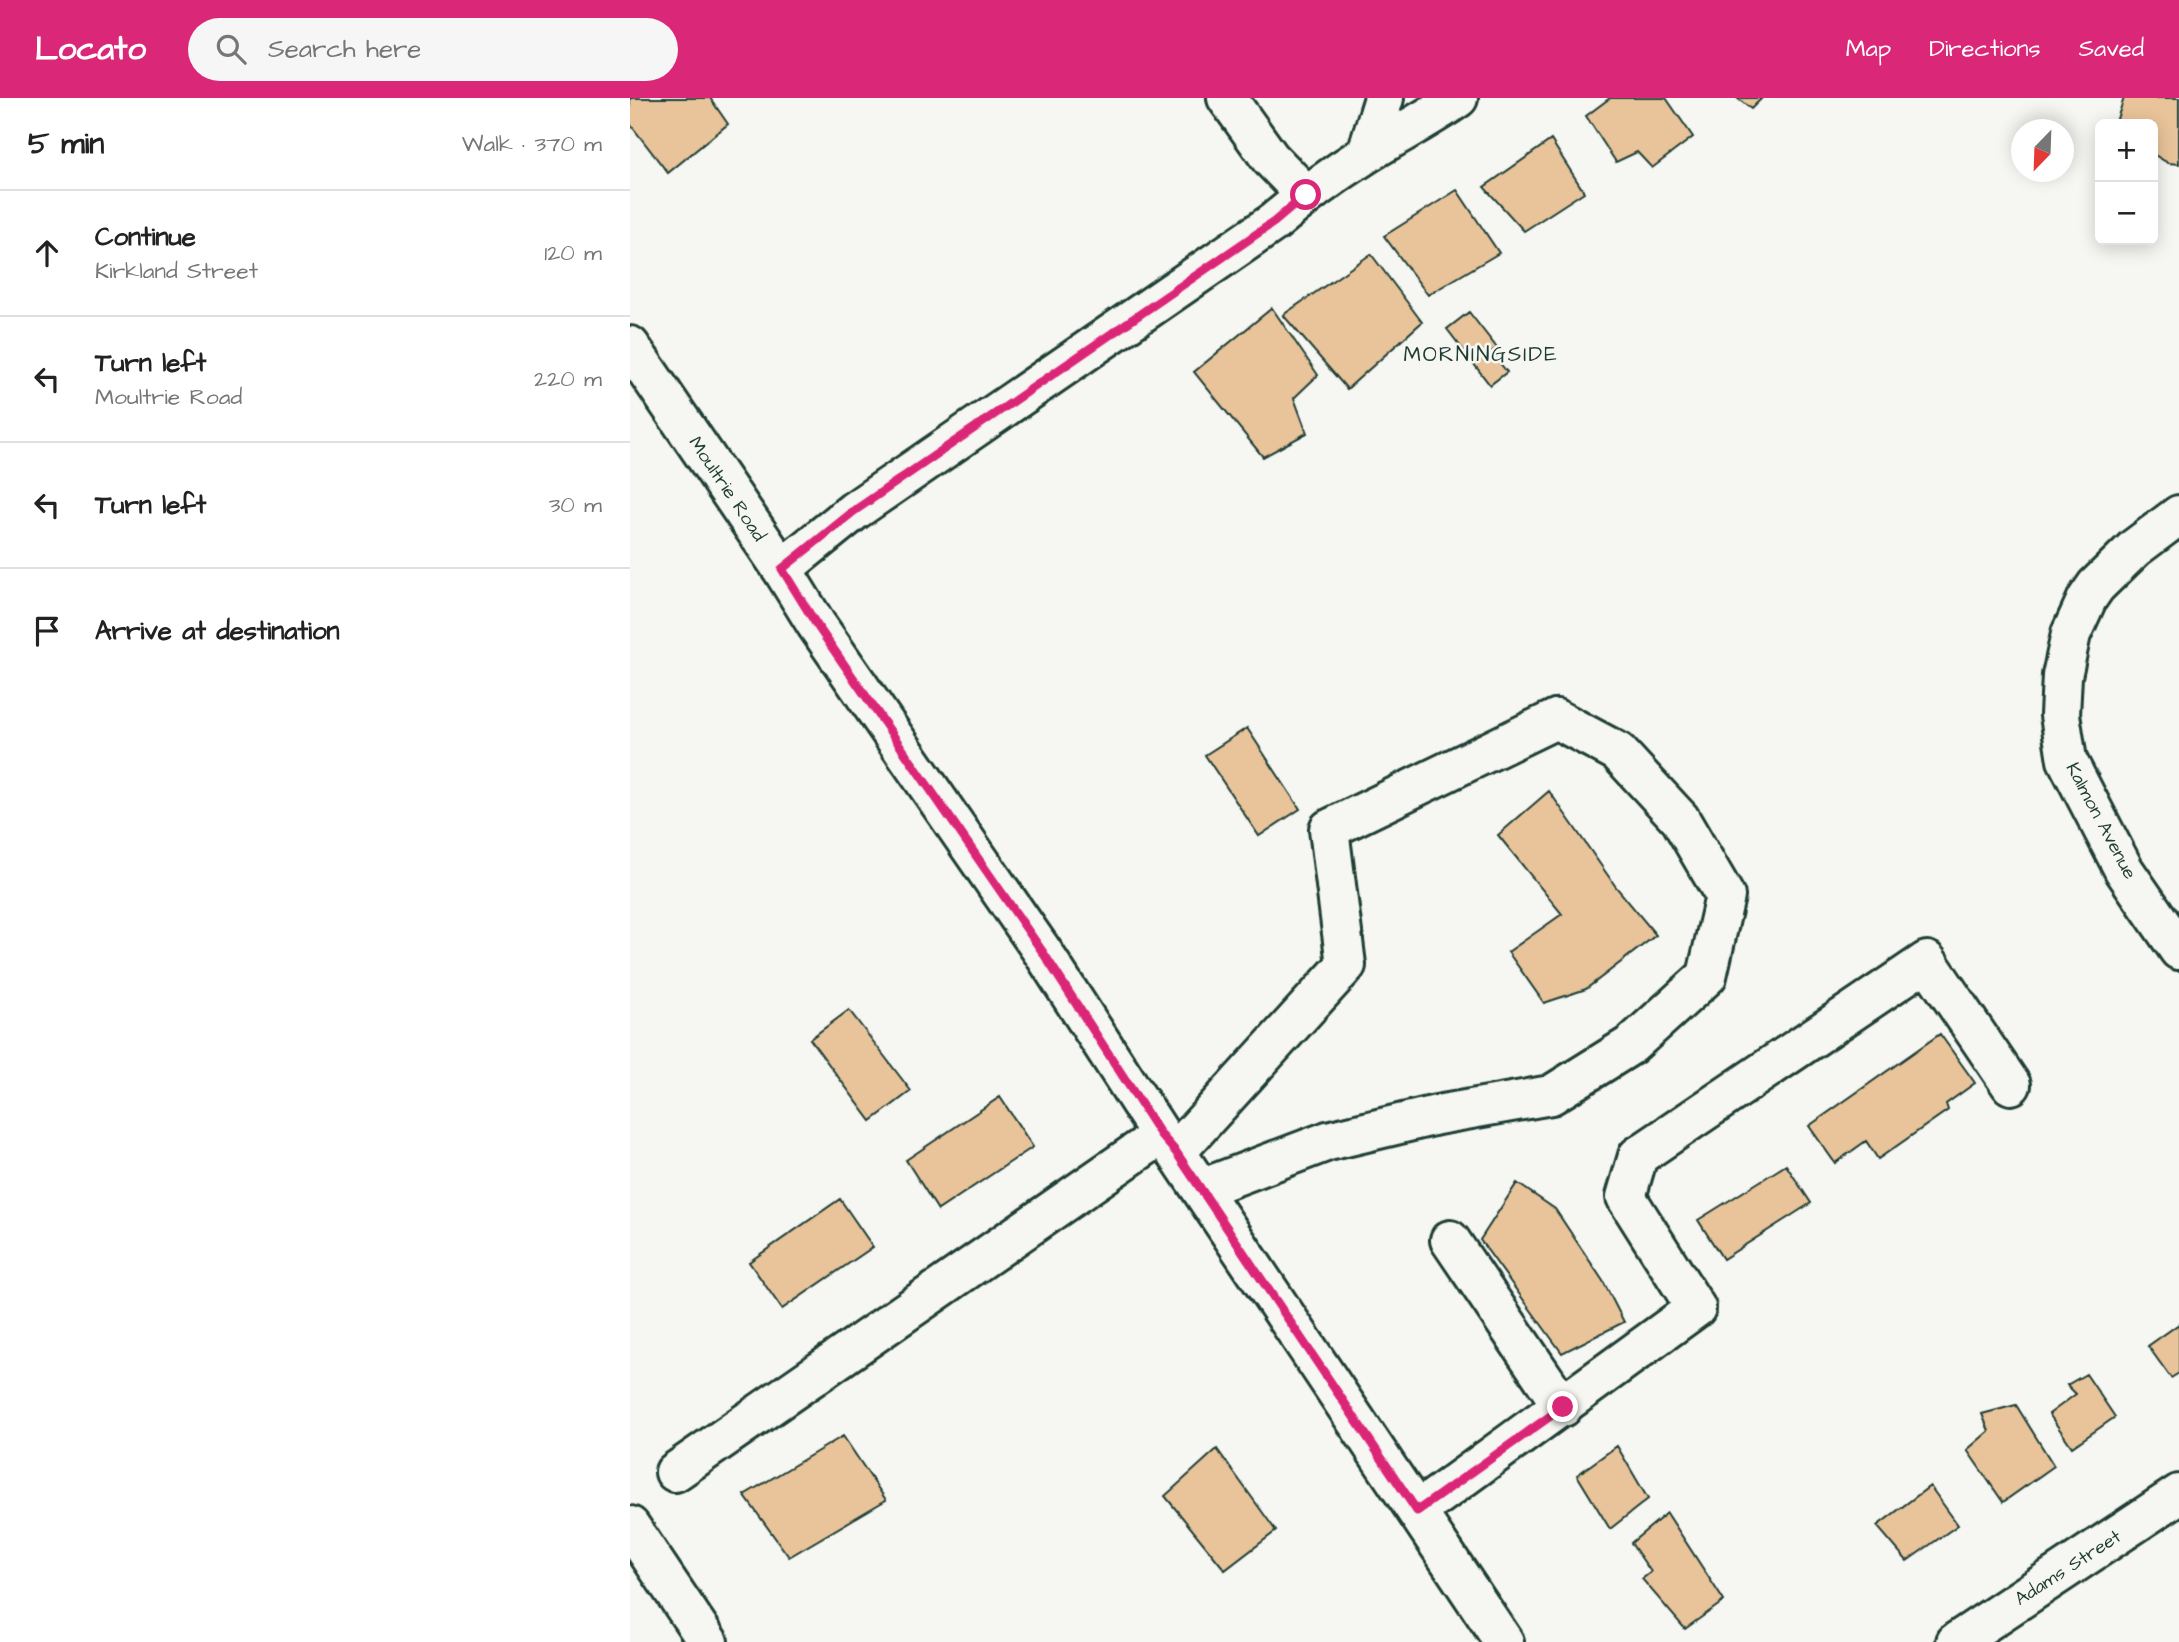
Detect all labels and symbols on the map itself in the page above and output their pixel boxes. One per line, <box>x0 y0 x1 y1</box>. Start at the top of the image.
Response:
north arrow <box>2011 119 2074 182</box>
route start <box>1290 179 1321 210</box>
district label: MORNINGSIDE <box>1403 340 1559 369</box>
street label: Moultrie Road <box>682 431 772 547</box>
street label: Kalmon Avenue <box>2059 758 2143 884</box>
route end <box>1547 1391 1578 1422</box>
street label: Adams Street <box>2009 1523 2127 1613</box>

